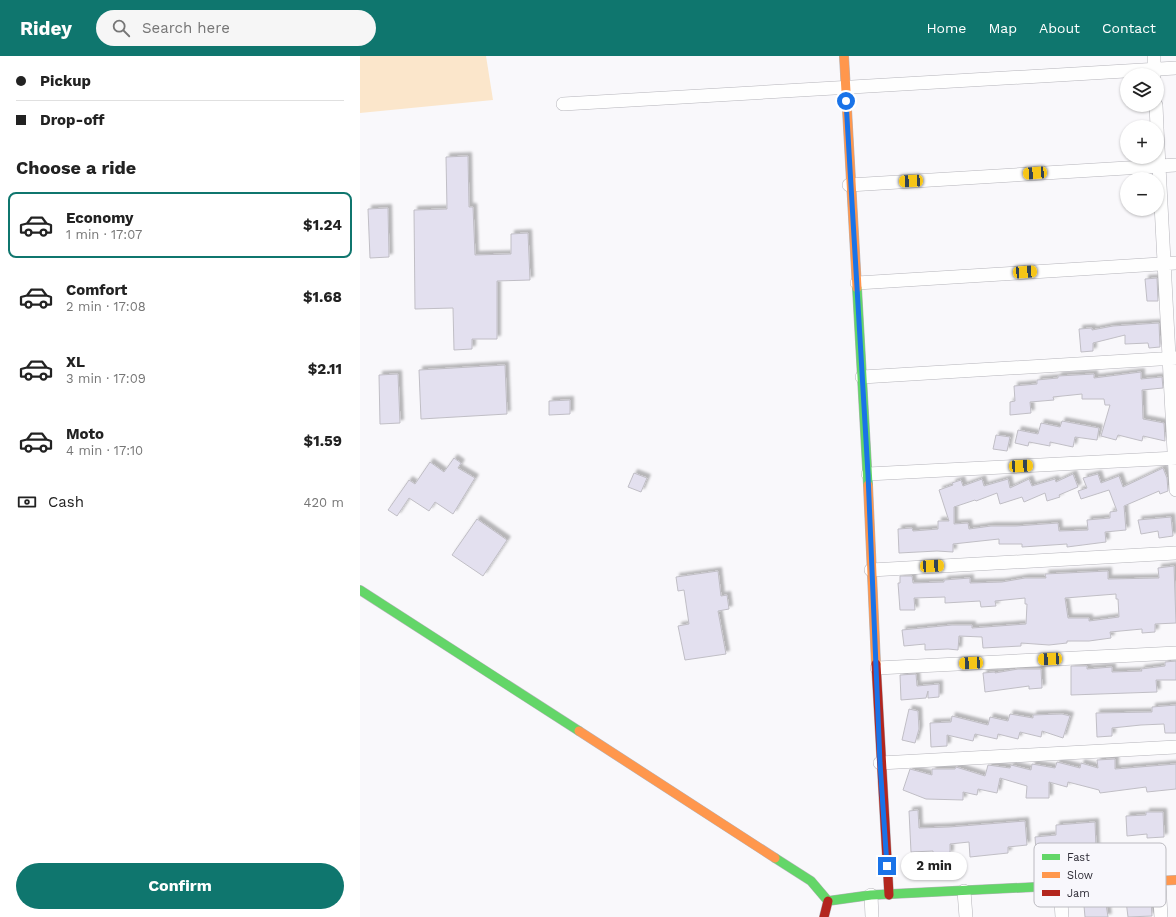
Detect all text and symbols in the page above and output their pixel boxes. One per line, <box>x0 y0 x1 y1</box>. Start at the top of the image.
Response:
search box <box>96 10 376 46</box>
text: Ridey <box>20 17 72 40</box>
icon: search <box>110 17 132 39</box>
text: Search here <box>142 19 230 37</box>
text: Home <box>926 20 966 36</box>
text: Map <box>988 20 1017 36</box>
text: About <box>1039 20 1080 36</box>
text: Contact <box>1102 20 1156 36</box>
map controls <box>1120 68 1164 216</box>
button: layers <box>1120 68 1164 112</box>
text: Pickup <box>40 72 91 90</box>
route start <box>837 92 855 110</box>
text: Drop-off <box>40 111 105 129</box>
button: + <box>1120 120 1164 164</box>
text: Choose a ride <box>16 157 136 178</box>
car <box>1023 166 1047 180</box>
button: − <box>1120 172 1164 216</box>
car <box>899 174 923 188</box>
icon: car <box>18 207 54 243</box>
text: Economy <box>66 209 133 227</box>
text: $1.24 <box>303 216 342 234</box>
text: 1 min · 17:07 <box>66 227 142 242</box>
car <box>1013 265 1037 279</box>
icon: car <box>18 279 54 315</box>
text: Comfort <box>66 281 127 299</box>
text: $1.68 <box>303 288 342 306</box>
text: 2 min · 17:08 <box>66 299 146 314</box>
icon: car <box>18 351 54 387</box>
text: XL <box>66 353 85 371</box>
text: $2.11 <box>308 360 342 378</box>
text: 3 min · 17:09 <box>66 371 146 386</box>
icon: car <box>18 423 54 459</box>
text: Moto <box>66 425 104 443</box>
text: $1.59 <box>304 432 342 450</box>
text: 4 min · 17:10 <box>66 443 143 458</box>
car <box>1009 459 1033 473</box>
icon: cash <box>16 491 38 513</box>
text: Cash <box>48 493 84 511</box>
text: 420 m <box>304 495 344 510</box>
car <box>920 559 944 573</box>
car <box>1038 652 1062 666</box>
car <box>959 656 983 670</box>
legend <box>1034 843 1166 907</box>
text: Fast <box>1067 851 1090 864</box>
callout: 2 min <box>901 852 967 880</box>
route end <box>878 857 896 875</box>
text: 2 min <box>916 858 952 873</box>
button: Confirm <box>16 863 344 909</box>
text: Slow <box>1067 869 1093 882</box>
text: Jam <box>1067 887 1090 900</box>

